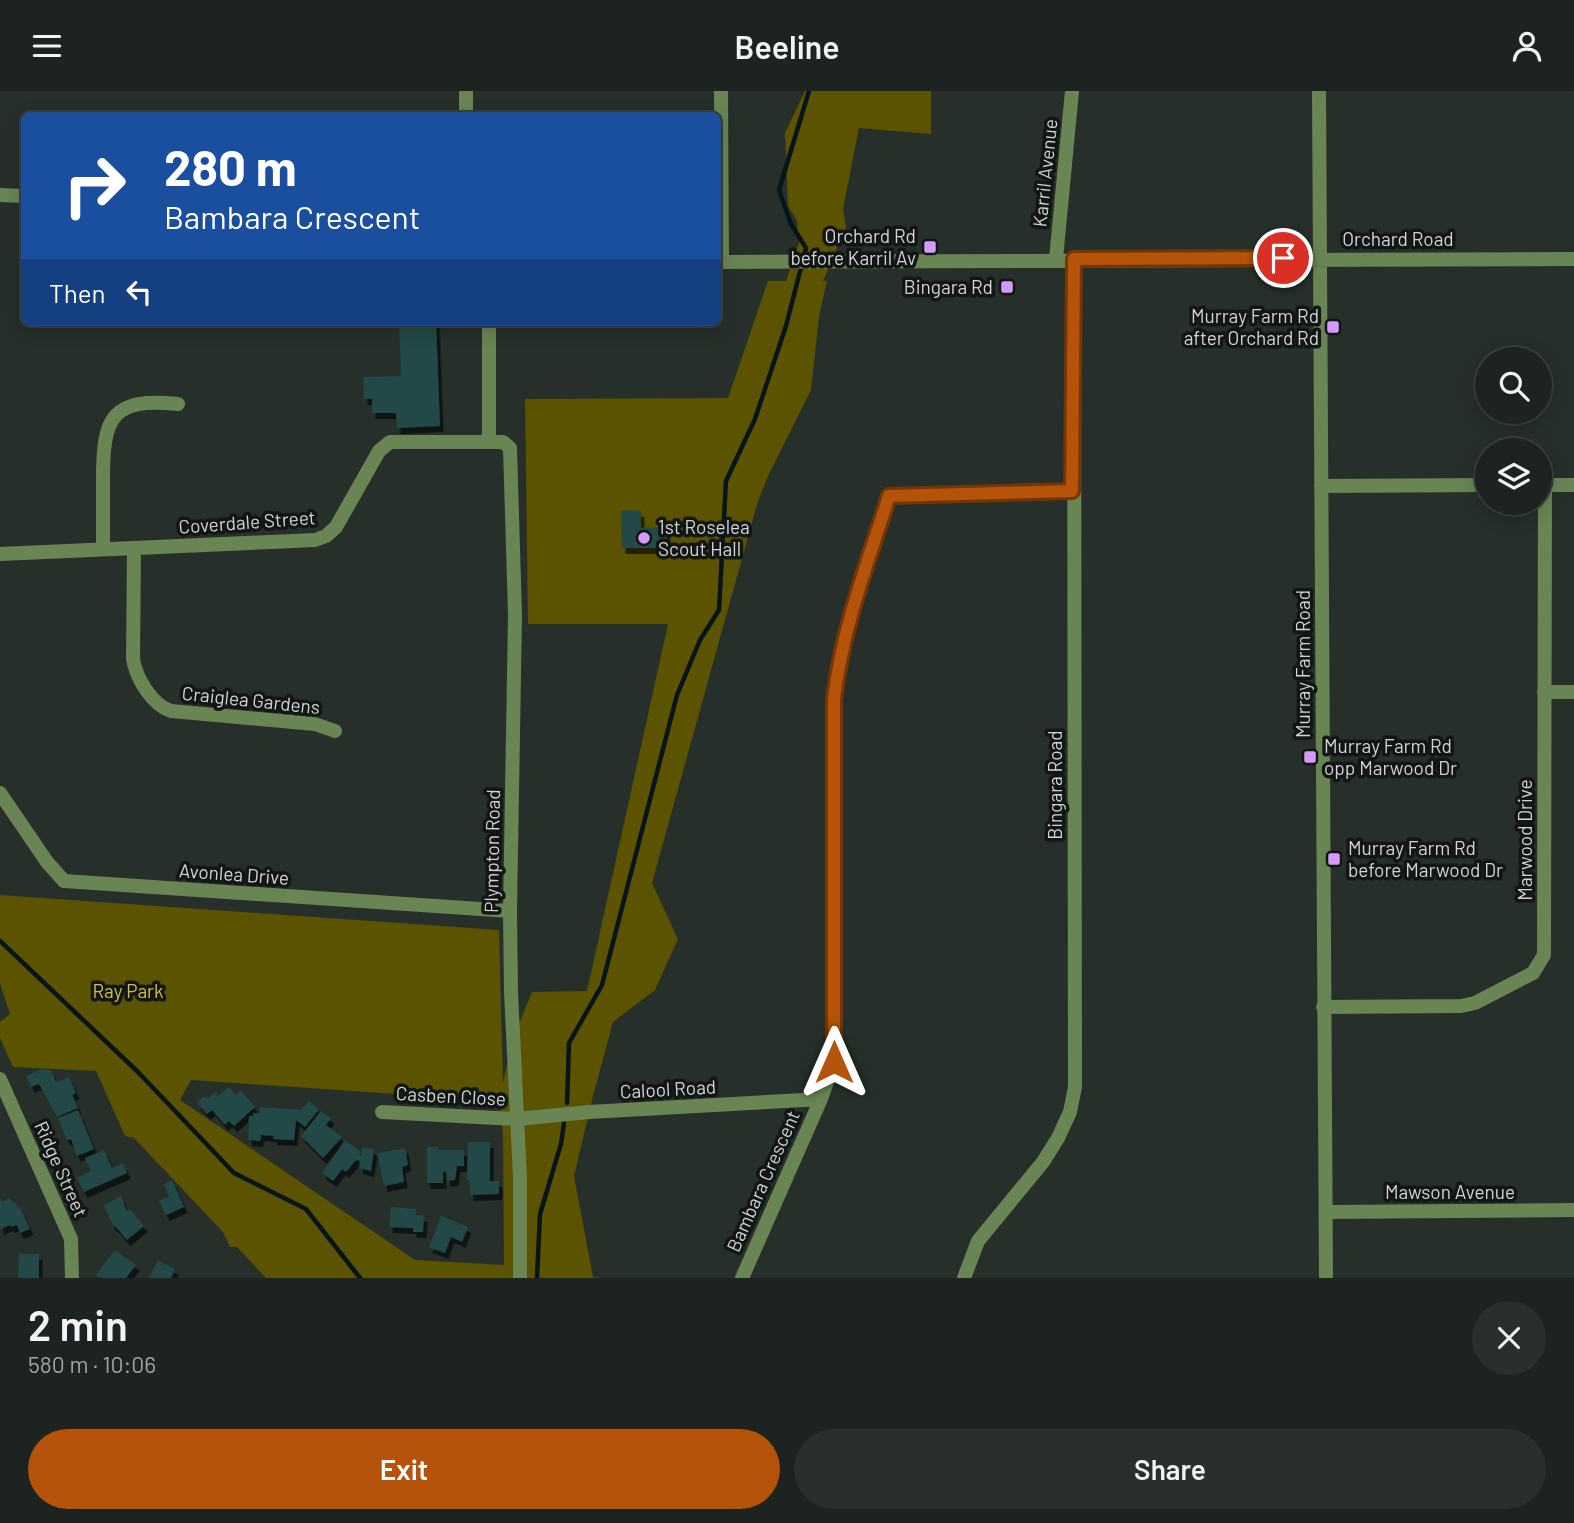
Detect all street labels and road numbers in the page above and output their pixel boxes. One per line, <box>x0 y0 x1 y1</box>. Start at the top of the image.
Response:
street label: Karril Avenue <box>1027 118 1062 228</box>
street label: Orchard Road <box>1342 227 1454 250</box>
street label: Coverdale Street <box>178 505 316 538</box>
street label: Murray Farm Road <box>1291 590 1314 738</box>
street label: Craiglea Gardens <box>181 681 321 718</box>
street label: Bingara Road <box>1043 730 1066 840</box>
street label: Marwood Drive <box>1513 779 1536 901</box>
street label: Plympton Road <box>479 789 504 913</box>
street label: Avonlea Drive <box>178 858 290 889</box>
street label: Calool Road <box>619 1074 717 1103</box>
street label: Casben Close <box>395 1081 507 1110</box>
street label: Bambara Crescent <box>721 1107 804 1255</box>
street label: Ridge Street <box>30 1117 93 1220</box>
street label: Mawson Avenue <box>1385 1180 1515 1203</box>

